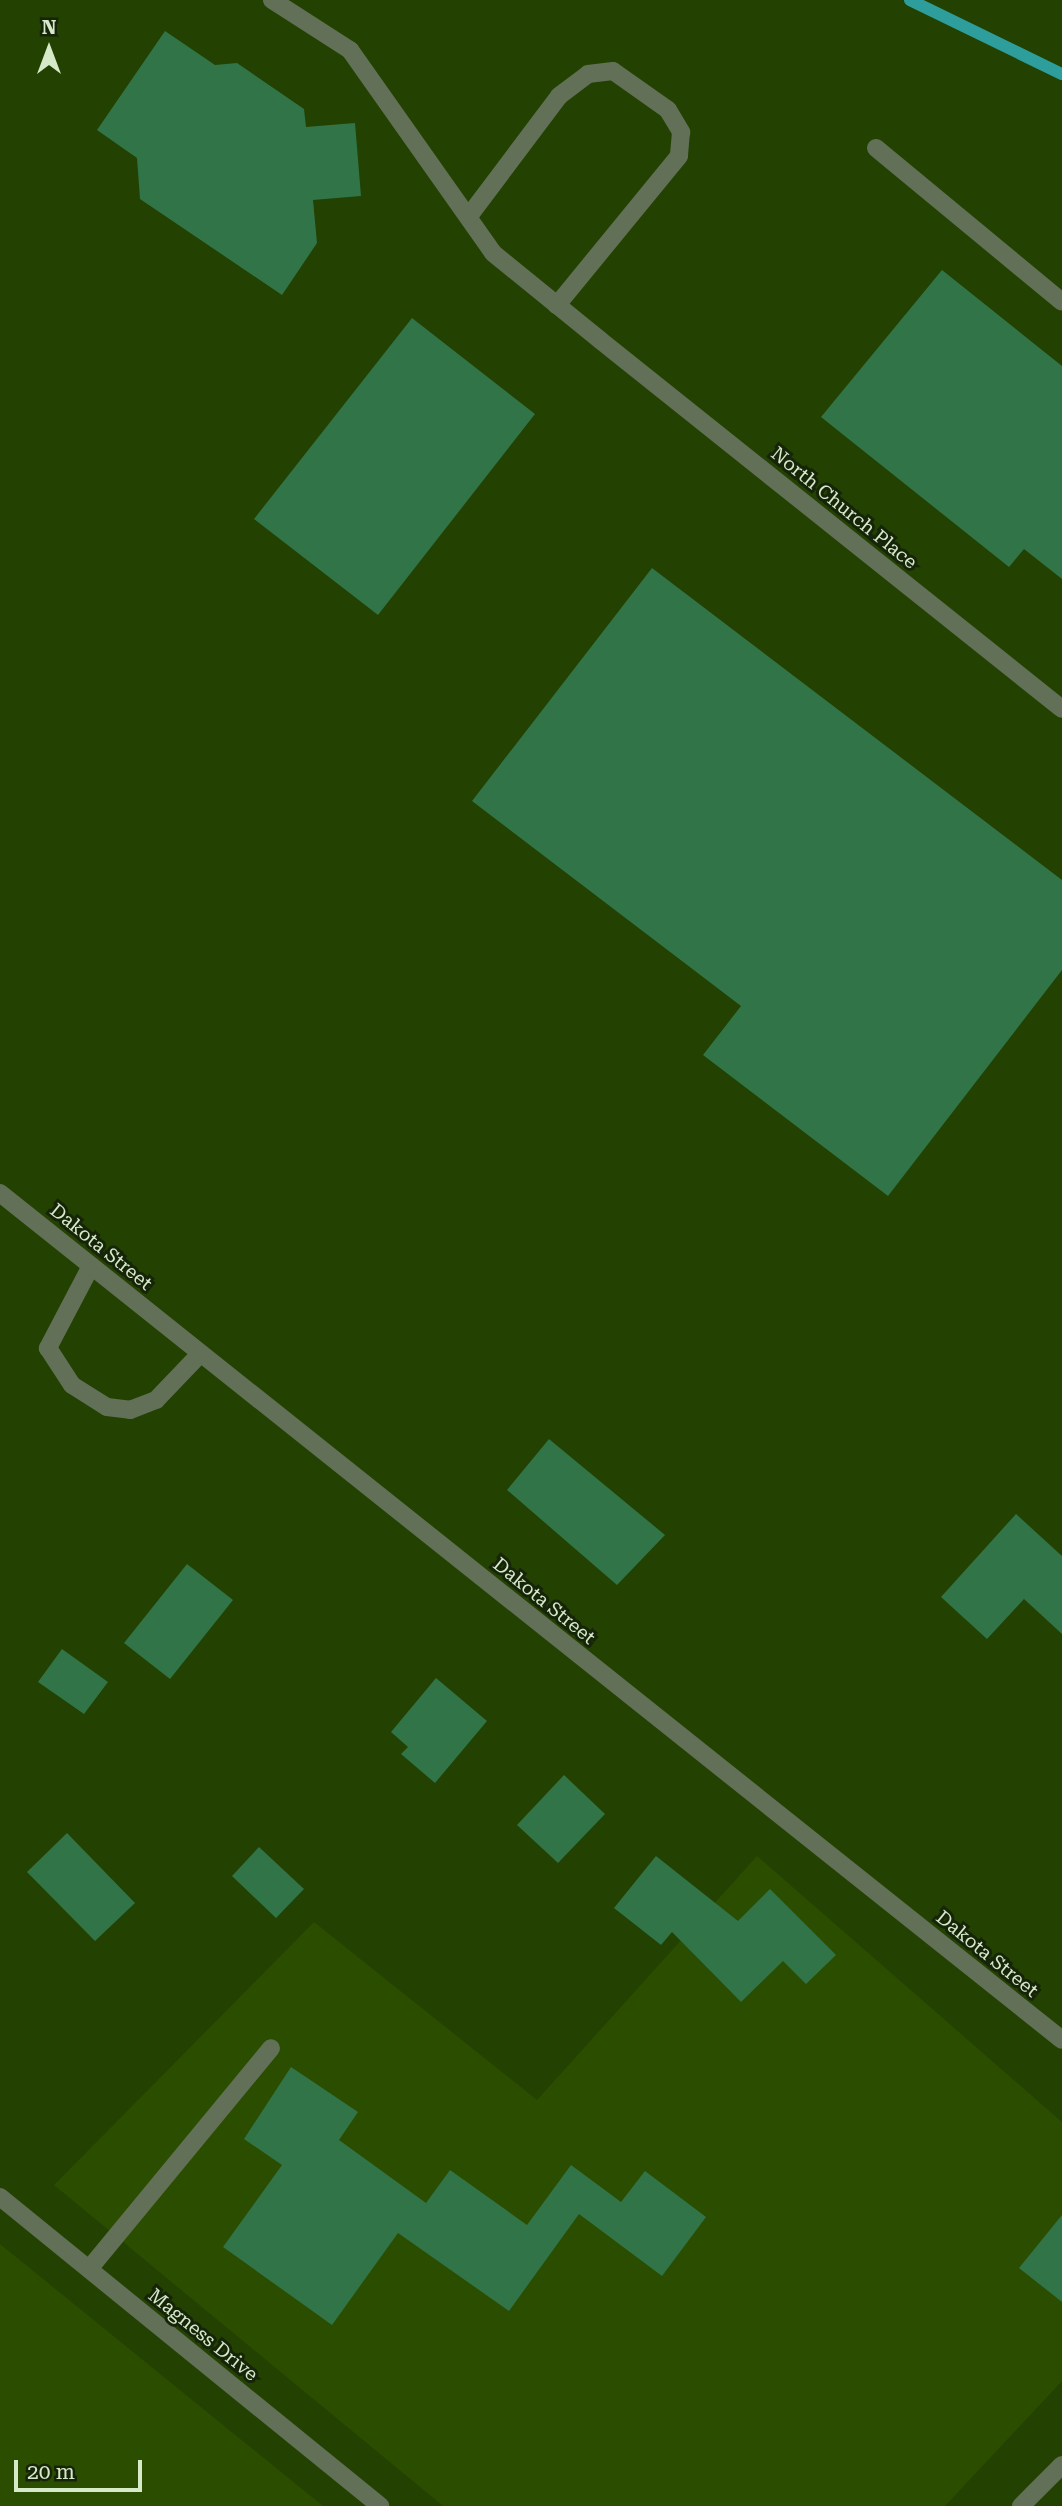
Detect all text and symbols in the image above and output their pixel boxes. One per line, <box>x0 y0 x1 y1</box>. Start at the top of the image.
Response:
north arrow <box>14 14 84 84</box>
text: N <box>42 16 56 39</box>
street label: North Church Place <box>767 442 921 574</box>
street label: Dakota Street <box>45 1199 157 1295</box>
street label: Dakota Street <box>488 1553 600 1649</box>
street label: Dakota Street <box>931 1906 1043 2002</box>
street label: Magness Drive <box>144 2284 262 2386</box>
scale bar <box>18 2446 145 2490</box>
text: 20 m <box>27 2460 75 2484</box>

